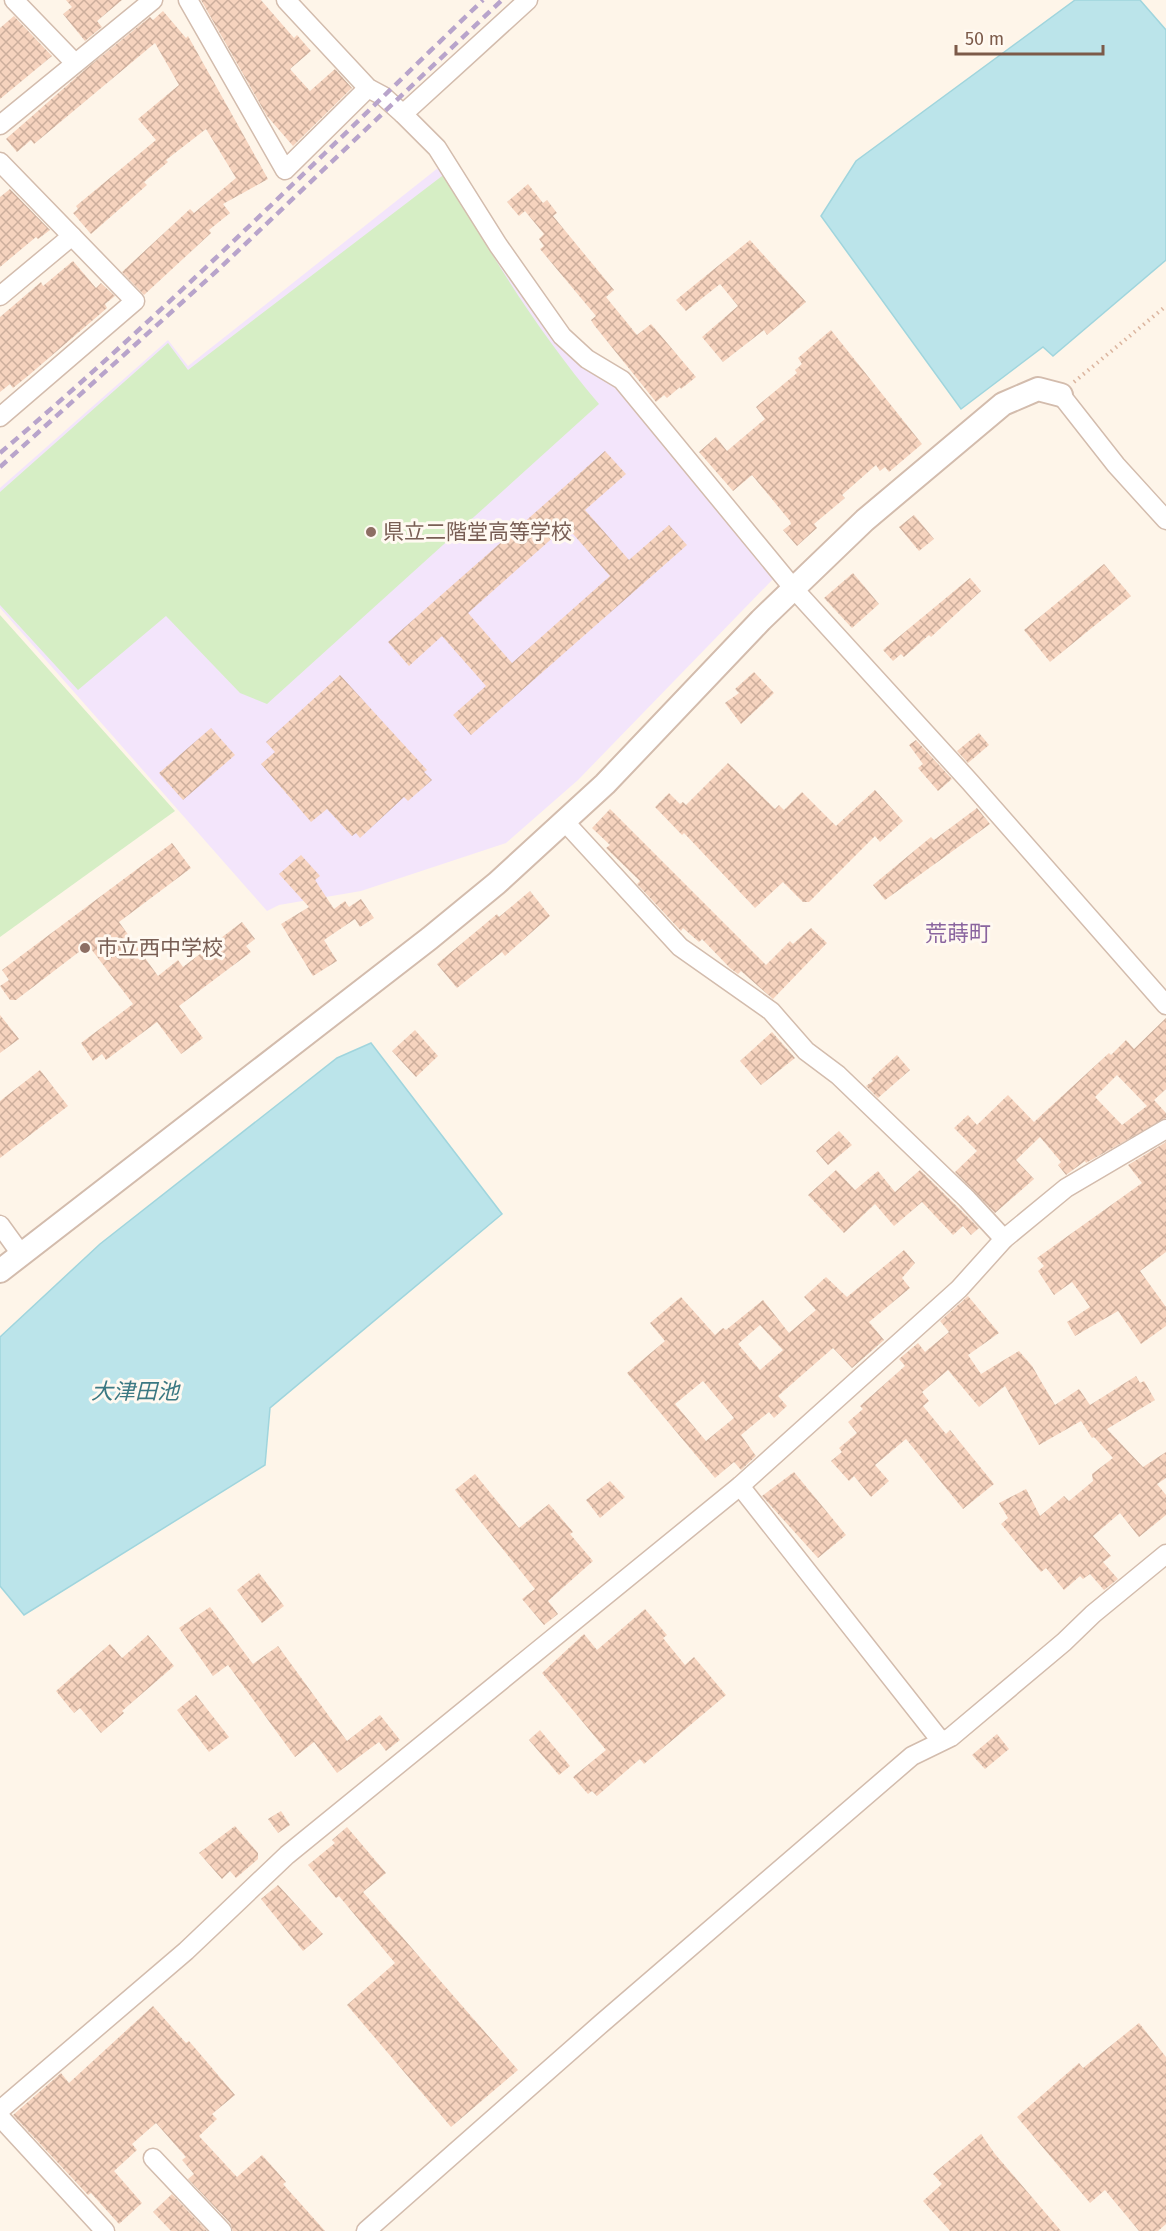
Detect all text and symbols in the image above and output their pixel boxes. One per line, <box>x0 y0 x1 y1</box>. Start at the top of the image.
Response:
scale bar <box>956 18 1103 56</box>
text: 50 m <box>965 28 1004 50</box>
place label: 県立二階堂高等学校 <box>383 519 572 545</box>
marker: 県立二階堂高等学校 <box>364 525 378 539</box>
district label: 荒蒔町 <box>925 920 991 947</box>
place label: 市立西中学校 <box>97 935 223 961</box>
marker: 市立西中学校 <box>78 941 92 955</box>
water label: 大津田池 <box>91 1378 181 1405</box>

